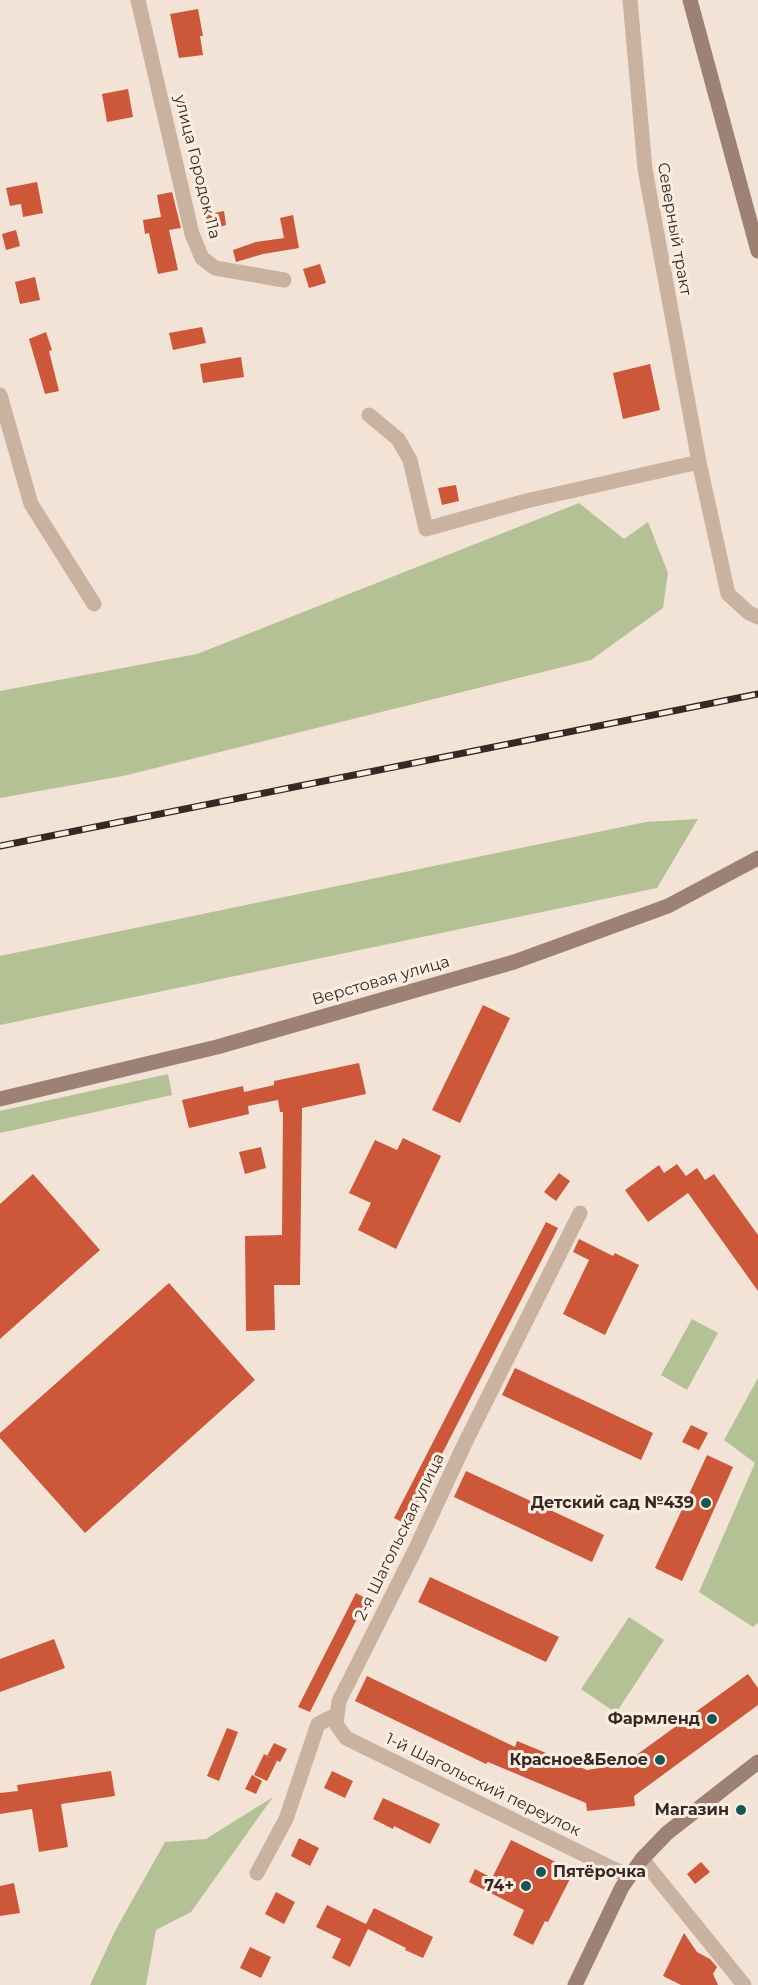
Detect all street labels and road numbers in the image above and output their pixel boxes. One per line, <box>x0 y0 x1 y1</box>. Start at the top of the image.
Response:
street label: улица Городок 11а <box>170 93 224 241</box>
street label: Северный тракт <box>653 161 695 297</box>
street label: Верстовая улица <box>310 952 452 1010</box>
street label: 2-я Шагольская улица <box>351 1450 449 1624</box>
street label: 1-й Шагольский переулок <box>382 1729 584 1841</box>

